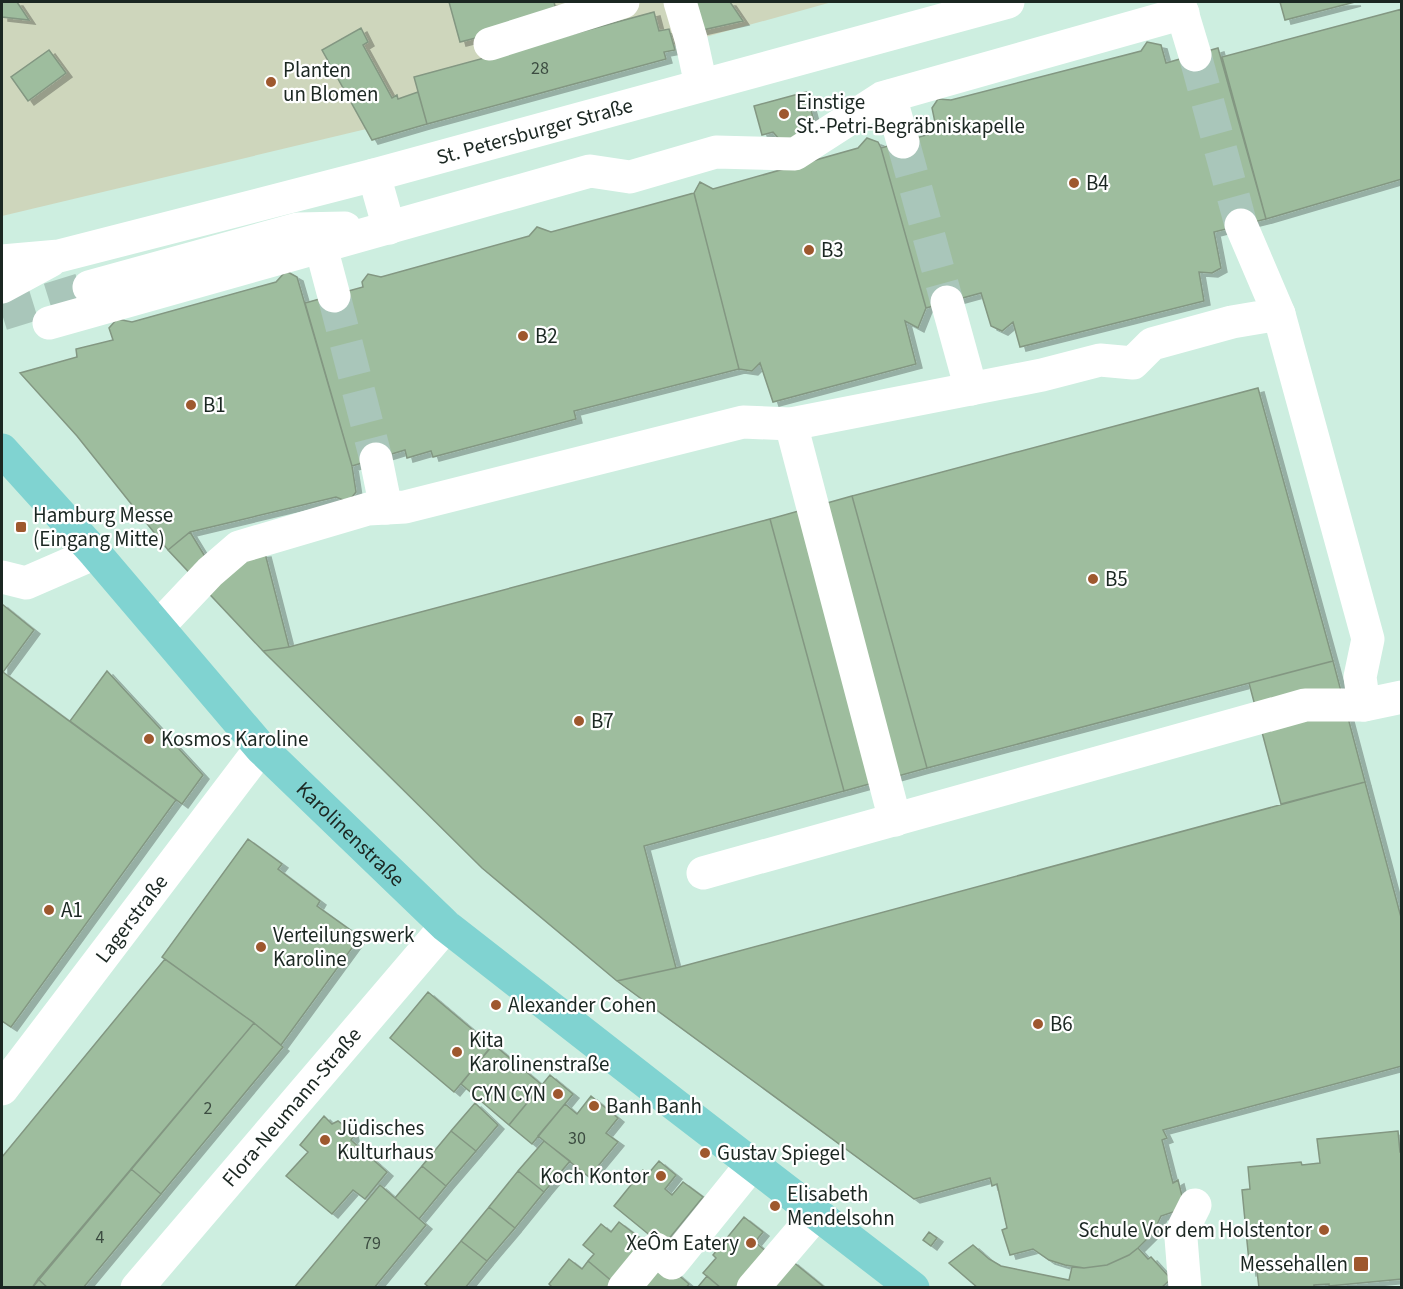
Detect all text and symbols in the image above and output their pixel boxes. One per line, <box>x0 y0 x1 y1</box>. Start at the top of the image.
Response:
place label: Planten un Blomen <box>283 55 379 109</box>
house number: 28 <box>531 56 549 81</box>
marker: Planten un Blomen <box>264 75 278 89</box>
place label: Einstige St.-Petri-Begräbniskapelle <box>796 87 1025 141</box>
street label: St. Petersburger Straße <box>433 90 636 172</box>
marker: Einstige St.-Petri-Begräbniskapelle <box>777 107 791 121</box>
place label: B4 <box>1086 168 1109 198</box>
marker: B4 <box>1067 176 1081 190</box>
place label: B3 <box>821 235 844 265</box>
marker: B3 <box>802 243 816 257</box>
place label: B2 <box>535 321 558 351</box>
marker: B2 <box>516 329 530 343</box>
place label: B1 <box>203 390 226 420</box>
marker: B1 <box>184 398 198 412</box>
place label: Hamburg Messe (Eingang Mitte) <box>33 500 173 554</box>
marker: Hamburg Messe (Eingang Mitte) <box>14 520 28 534</box>
place label: B5 <box>1105 564 1128 594</box>
marker: B5 <box>1086 572 1100 586</box>
place label: B7 <box>591 706 614 736</box>
marker: B7 <box>572 714 586 728</box>
place label: Kosmos Karoline <box>161 724 309 754</box>
marker: Kosmos Karoline <box>142 732 156 746</box>
street label: Karolinenstraße <box>289 775 412 894</box>
street label: Lagerstraße <box>88 868 175 969</box>
place label: A1 <box>61 895 83 925</box>
marker: A1 <box>42 903 56 917</box>
place label: Verteilungswerk Karoline <box>273 920 415 974</box>
marker: Verteilungswerk Karoline <box>254 940 268 954</box>
place label: Alexander Cohen <box>508 990 657 1020</box>
marker: Alexander Cohen <box>489 998 503 1012</box>
place label: B6 <box>1050 1009 1073 1039</box>
marker: B6 <box>1031 1017 1045 1031</box>
street label: Flora-Neumann-Straße <box>215 1021 368 1193</box>
place label: Kita Karolinenstraße <box>469 1025 609 1079</box>
marker: Kita Karolinenstraße <box>450 1045 464 1059</box>
place label: CYN CYN <box>471 1079 546 1109</box>
marker: CYN CYN <box>551 1087 565 1101</box>
place label: Banh Banh <box>606 1091 702 1121</box>
house number: 2 <box>204 1096 213 1121</box>
marker: Banh Banh <box>587 1099 601 1113</box>
place label: Jüdisches Kulturhaus <box>337 1113 434 1167</box>
house number: 30 <box>568 1126 586 1151</box>
marker: Jüdisches Kulturhaus <box>318 1133 332 1147</box>
place label: Gustav Spiegel <box>717 1138 845 1168</box>
marker: Gustav Spiegel <box>698 1146 712 1160</box>
place label: Koch Kontor <box>540 1161 650 1191</box>
marker: Koch Kontor <box>654 1169 668 1183</box>
place label: Elisabeth Mendelsohn <box>787 1179 895 1233</box>
marker: Elisabeth Mendelsohn <box>768 1199 782 1213</box>
place label: Schule Vor dem Holstentor <box>1078 1215 1313 1245</box>
marker: Schule Vor dem Holstentor <box>1317 1223 1331 1237</box>
house number: 4 <box>96 1225 105 1250</box>
place label: XeÔm Eatery <box>626 1228 739 1258</box>
house number: 79 <box>363 1231 381 1256</box>
marker: XeÔm Eatery <box>744 1236 758 1250</box>
place label: Messehallen <box>1240 1249 1348 1279</box>
marker: Messehallen <box>1352 1255 1370 1273</box>

